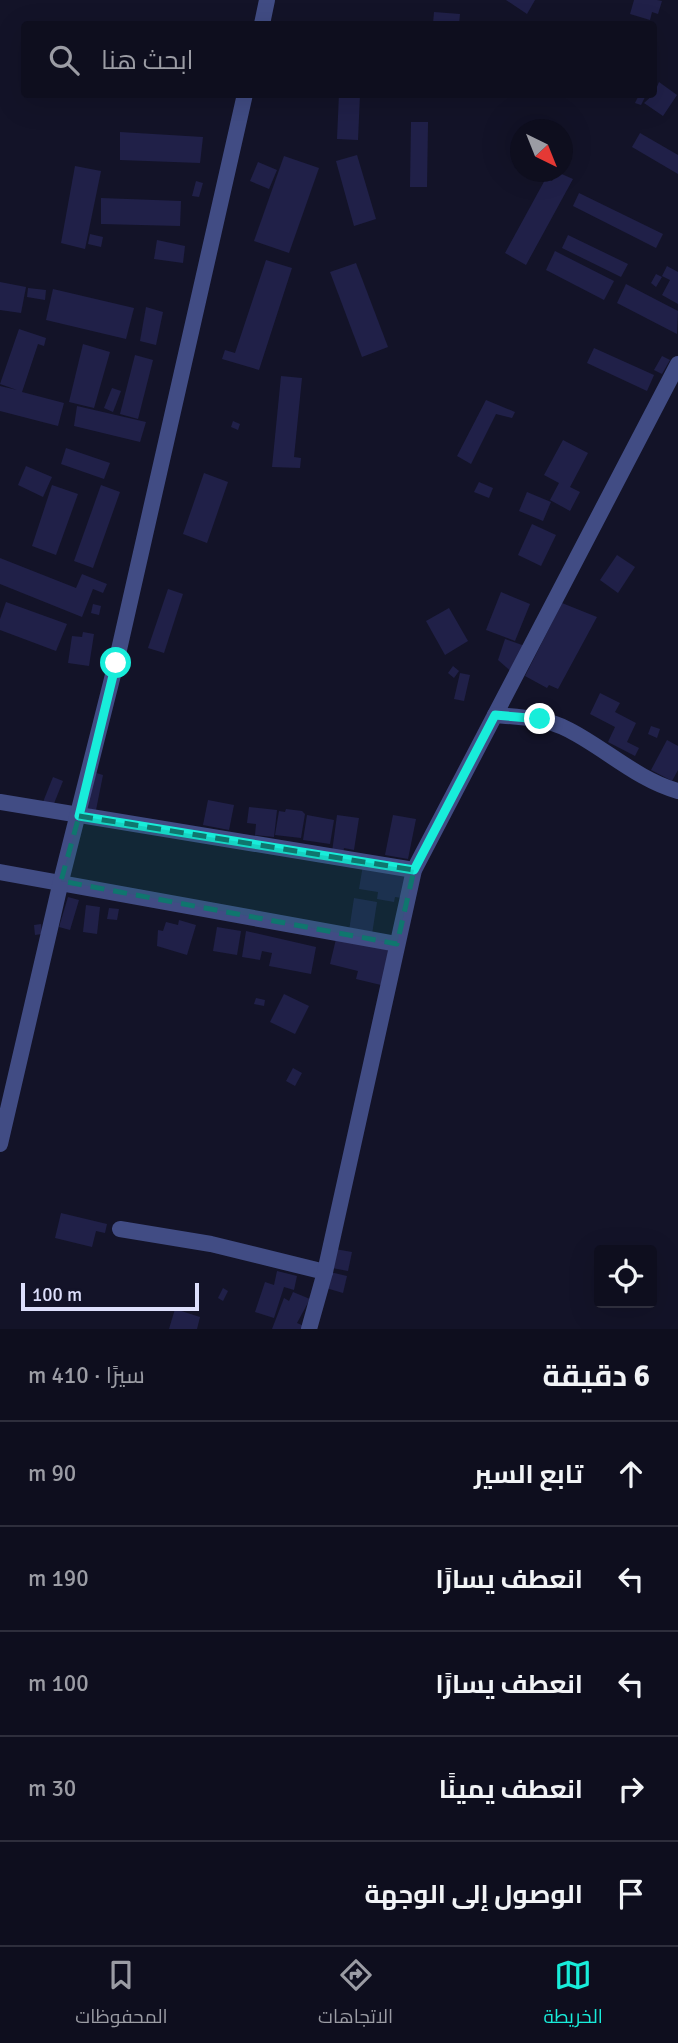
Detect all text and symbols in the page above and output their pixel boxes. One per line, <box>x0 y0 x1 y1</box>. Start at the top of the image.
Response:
search box <box>21 21 657 98</box>
icon: search <box>45 41 83 79</box>
text: ابحث هنا <box>101 45 194 77</box>
north arrow <box>510 119 573 182</box>
route start <box>100 647 131 678</box>
route end <box>524 703 555 734</box>
map controls <box>594 1245 657 1308</box>
button: locate <box>594 1245 657 1308</box>
scale bar <box>21 1280 200 1312</box>
text: 100 m <box>32 1283 82 1307</box>
text: 6 دقيقة <box>542 1358 650 1395</box>
text: سيرًا · 410 m <box>28 1361 145 1390</box>
icon: ahead <box>612 1455 650 1493</box>
text: 90 m <box>28 1459 76 1488</box>
text: تابع السير <box>474 1459 583 1491</box>
icon: left <box>612 1560 650 1598</box>
text: 190 m <box>28 1564 89 1593</box>
text: انعطف يسارًا <box>435 1564 583 1596</box>
icon: left <box>612 1665 650 1703</box>
text: 100 m <box>28 1669 89 1698</box>
text: انعطف يسارًا <box>435 1669 583 1701</box>
icon: right <box>612 1770 650 1808</box>
text: 30 m <box>28 1774 76 1803</box>
text: انعطف يمينًا <box>439 1774 583 1806</box>
icon: arrive <box>612 1875 650 1913</box>
text: الوصول إلى الوجهة <box>364 1879 583 1911</box>
tab: المحفوظات <box>75 1956 168 2034</box>
tab: الاتجاهات <box>318 1956 393 2034</box>
tab: الخريطة <box>544 1956 603 2034</box>

